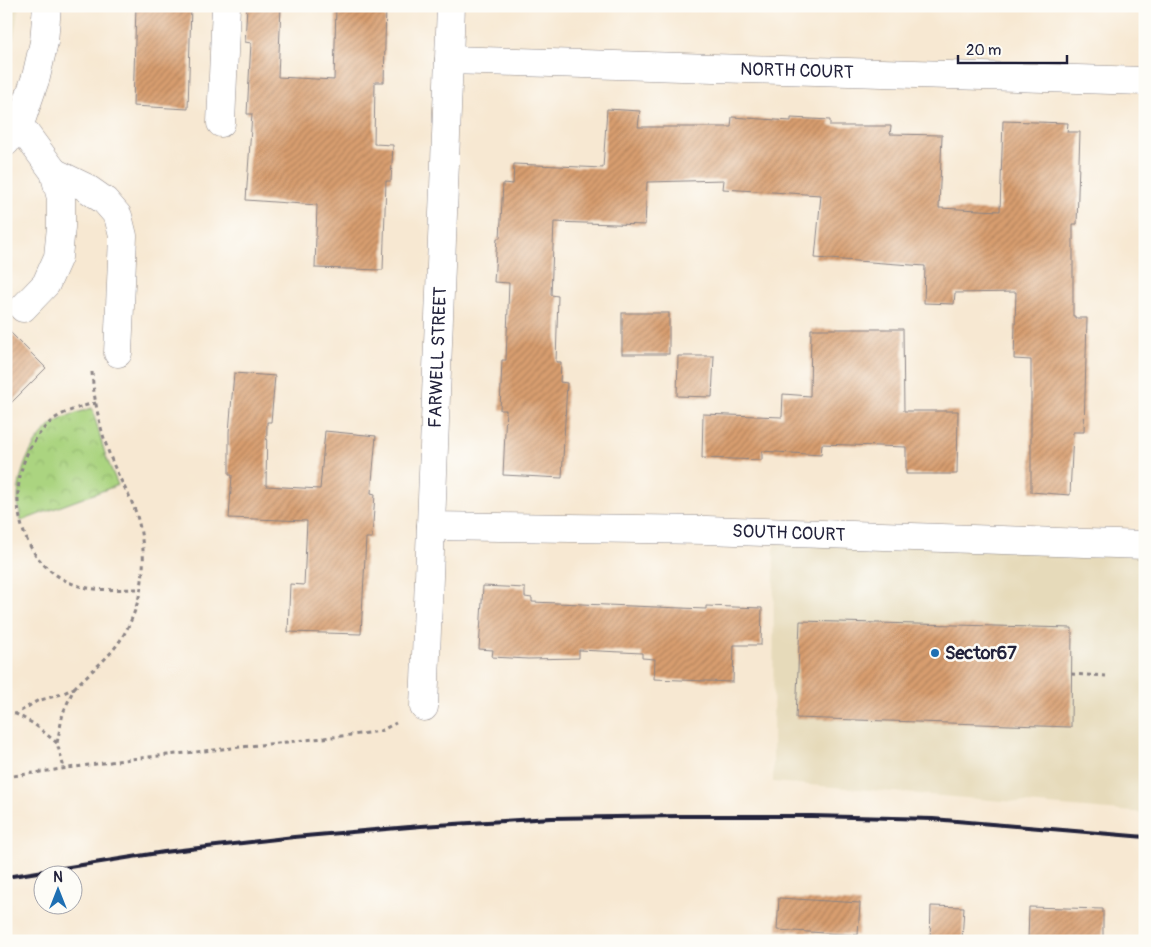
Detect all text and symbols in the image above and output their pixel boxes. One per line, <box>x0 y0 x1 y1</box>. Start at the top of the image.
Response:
scale bar <box>958 32 1067 64</box>
text: 20 m <box>966 41 1001 60</box>
street label: NORTH COURT <box>740 57 854 84</box>
street label: FARWELL STREET <box>423 286 452 428</box>
street label: SOUTH COURT <box>732 519 846 546</box>
place label: Sector67 <box>945 642 1017 665</box>
marker: Sector67 <box>929 647 941 659</box>
north arrow <box>32 864 82 914</box>
text: N <box>53 869 63 886</box>

